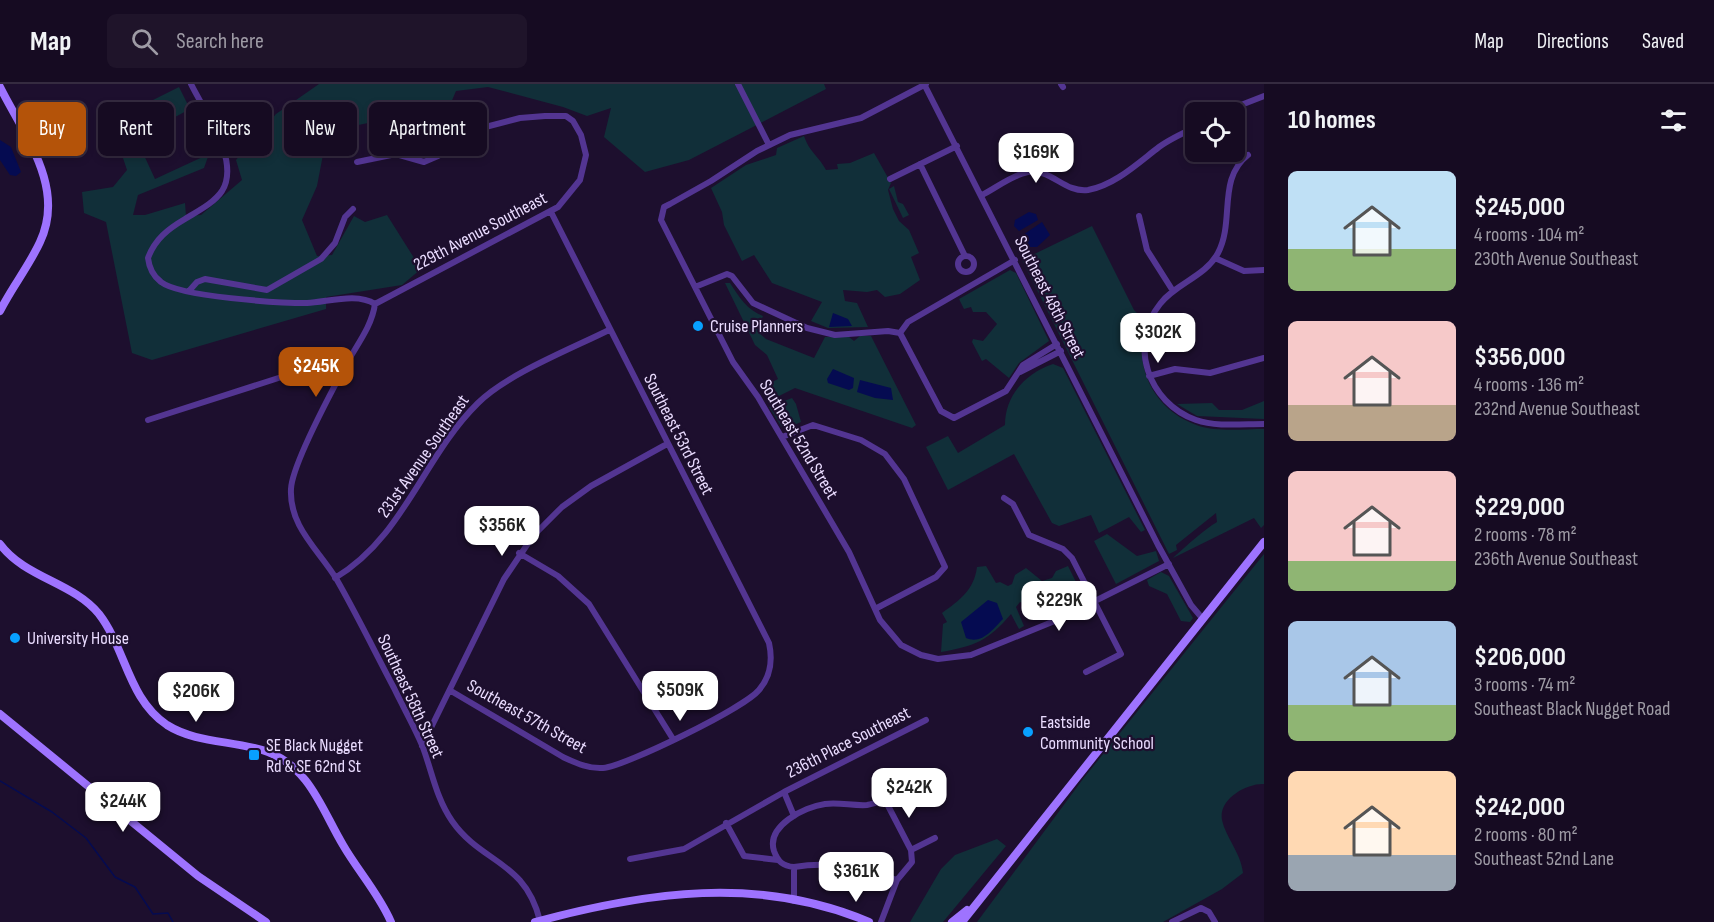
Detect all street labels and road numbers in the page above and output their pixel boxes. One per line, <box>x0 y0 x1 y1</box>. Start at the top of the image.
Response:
street label: 229th Avenue Southeast <box>410 187 551 275</box>
street label: Southeast 48th Street <box>1010 233 1090 362</box>
street label: Southeast 53rd Street <box>639 370 718 499</box>
street label: Southeast 52nd Street <box>755 376 843 503</box>
street label: 231st Avenue Southeast <box>373 390 474 522</box>
street label: Southeast 58th Street <box>373 631 449 762</box>
street label: Southeast 57th Street <box>463 675 591 758</box>
street label: 236th Place Southeast <box>783 702 914 783</box>

